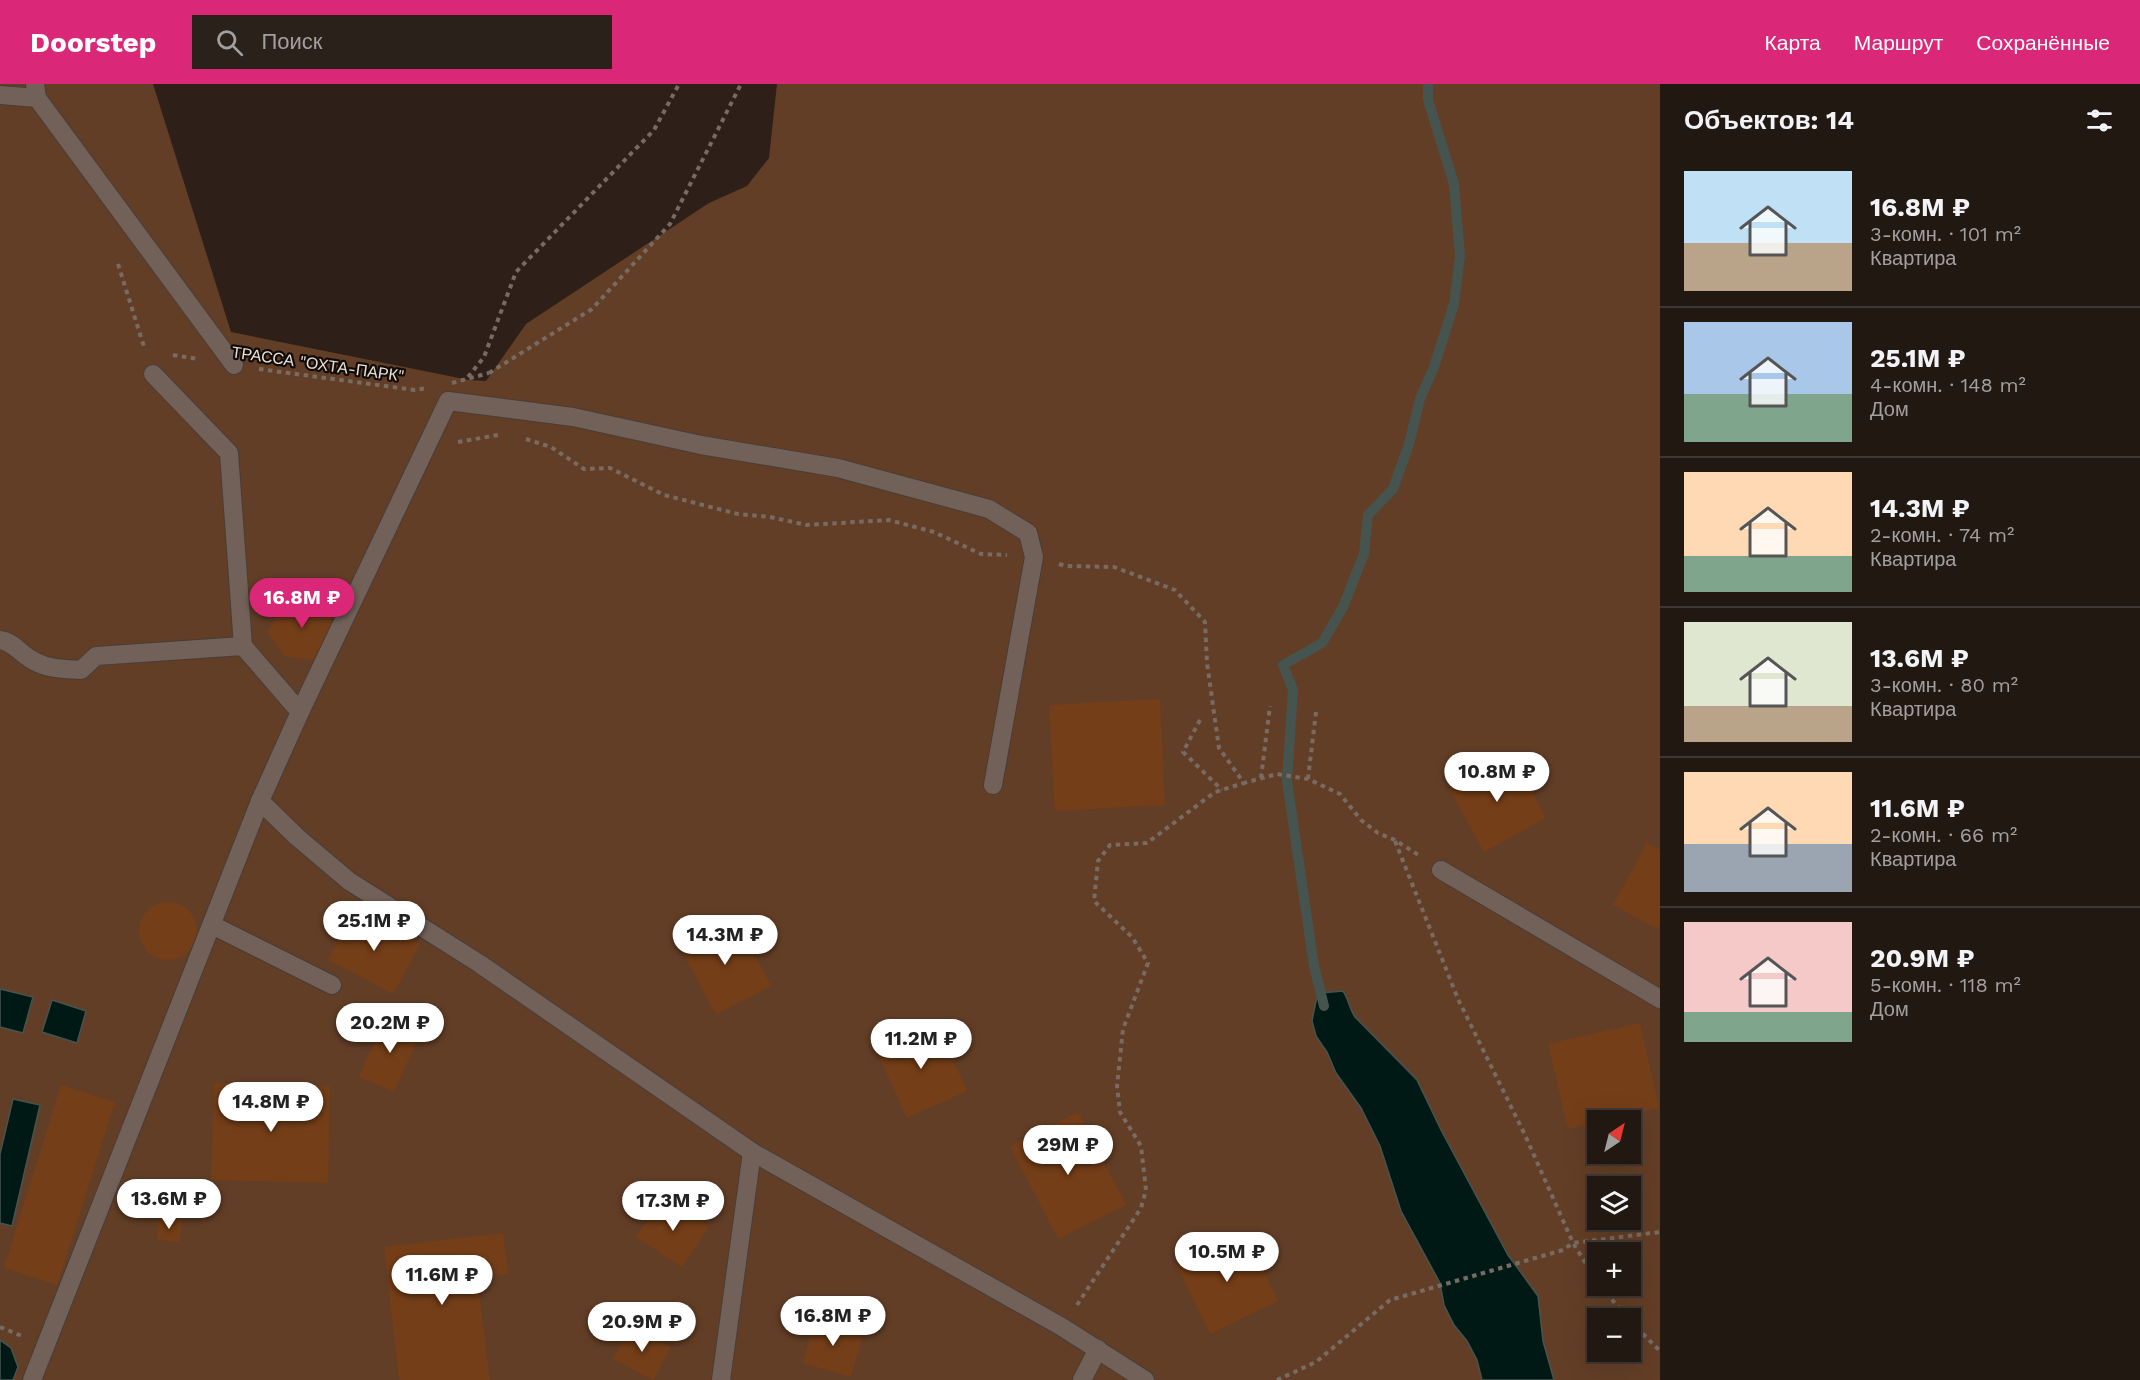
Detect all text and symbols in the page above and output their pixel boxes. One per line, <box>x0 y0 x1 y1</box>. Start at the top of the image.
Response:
search box <box>192 15 612 69</box>
text: Doorstep <box>30 26 156 59</box>
icon: search <box>213 26 246 59</box>
text: Поиск <box>261 29 322 54</box>
text: Карта <box>1765 30 1821 55</box>
text: Маршрут <box>1854 30 1943 55</box>
text: Сохранённые <box>1976 30 2110 55</box>
icon: filters <box>2083 104 2116 137</box>
text: Объектов: 14 <box>1684 105 1854 135</box>
text: 16.8M ₽ <box>1870 192 1970 222</box>
icon: home <box>1732 195 1804 267</box>
text: 3-комн. · 101 m² <box>1870 222 2021 246</box>
text: Квартира <box>1870 246 1956 270</box>
street label: ТРАССА "ОХТА-ПАРК" <box>230 342 406 386</box>
text: 25.1M ₽ <box>1870 343 1966 373</box>
icon: home <box>1732 346 1804 418</box>
text: 4-комн. · 148 m² <box>1870 373 2026 397</box>
text: Дом <box>1870 397 1909 421</box>
text: 14.3M ₽ <box>1870 493 1970 523</box>
icon: home <box>1732 496 1804 568</box>
text: 2-комн. · 74 m² <box>1870 523 2014 547</box>
text: Квартира <box>1870 547 1956 571</box>
pin: 16.8M ₽ <box>247 578 357 629</box>
text: 16.8M ₽ <box>264 585 340 609</box>
text: 13.6M ₽ <box>1870 643 1969 673</box>
icon: home <box>1732 646 1804 718</box>
text: 3-комн. · 80 m² <box>1870 673 2018 697</box>
text: Квартира <box>1870 697 1956 721</box>
pin: 10.8M ₽ <box>1442 752 1552 803</box>
text: 10.8M ₽ <box>1458 759 1536 783</box>
text: 11.6M ₽ <box>1870 793 1965 823</box>
icon: home <box>1732 796 1804 868</box>
text: 2-комн. · 66 m² <box>1870 823 2017 847</box>
text: Квартира <box>1870 847 1956 871</box>
pin: 25.1M ₽ <box>319 901 429 952</box>
text: 25.1M ₽ <box>337 908 411 932</box>
pin: 14.3M ₽ <box>670 915 780 966</box>
text: 14.3M ₽ <box>687 922 763 946</box>
text: 20.9M ₽ <box>1870 943 1975 973</box>
icon: home <box>1732 946 1804 1018</box>
text: 5-комн. · 118 m² <box>1870 973 2021 997</box>
text: Дом <box>1870 997 1909 1021</box>
pin: 20.2M ₽ <box>335 1003 445 1054</box>
text: 20.2M ₽ <box>350 1010 430 1034</box>
pin: 11.2M ₽ <box>866 1019 976 1070</box>
text: 11.2M ₽ <box>885 1026 957 1050</box>
pin: 14.8M ₽ <box>216 1082 326 1133</box>
text: 14.8M ₽ <box>232 1089 310 1113</box>
north arrow <box>1587 1110 1641 1164</box>
map controls <box>1587 1110 1641 1362</box>
pin: 29M ₽ <box>1026 1125 1110 1176</box>
text: 29M ₽ <box>1037 1132 1099 1156</box>
button: layers <box>1587 1176 1641 1230</box>
pin: 13.6M ₽ <box>114 1179 224 1230</box>
pin: 17.3M ₽ <box>618 1181 728 1232</box>
text: 13.6M ₽ <box>131 1186 207 1210</box>
text: 17.3M ₽ <box>636 1188 710 1212</box>
pin: 10.5M ₽ <box>1172 1232 1282 1283</box>
text: 10.5M ₽ <box>1189 1239 1265 1263</box>
button: + <box>1587 1242 1641 1296</box>
pin: 11.6M ₽ <box>387 1255 497 1306</box>
text: 11.6M ₽ <box>406 1262 478 1286</box>
pin: 16.8M ₽ <box>778 1296 888 1347</box>
pin: 20.9M ₽ <box>587 1302 697 1353</box>
text: 16.8M ₽ <box>795 1303 871 1327</box>
button: − <box>1587 1308 1641 1362</box>
text: 20.9M ₽ <box>602 1309 682 1333</box>

